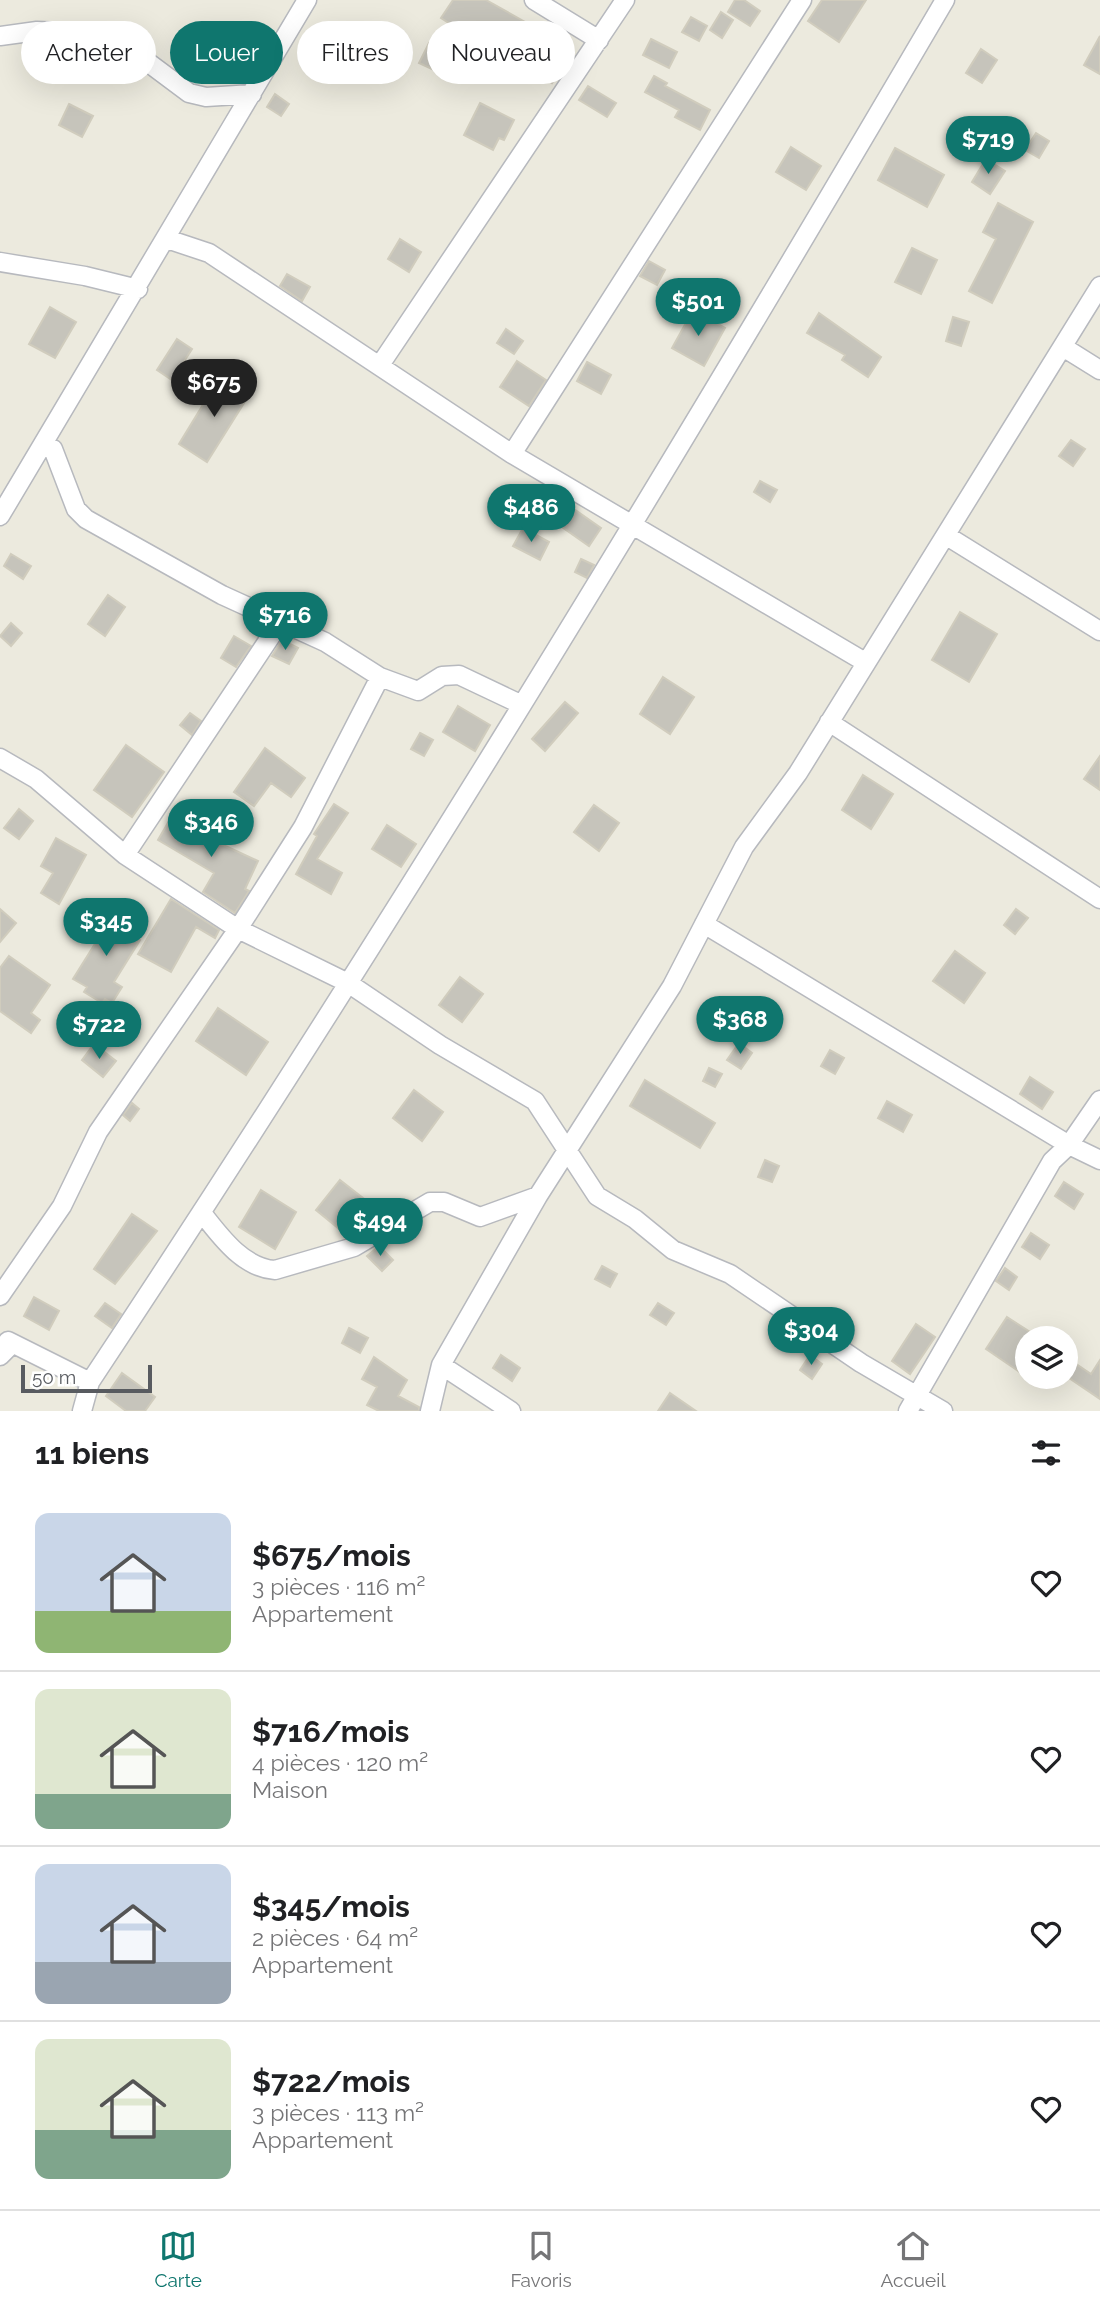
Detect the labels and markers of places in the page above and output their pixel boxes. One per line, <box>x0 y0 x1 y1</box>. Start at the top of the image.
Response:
pin: $719 <box>947 116 1029 176</box>
pin: $501 <box>657 278 739 338</box>
pin: $675 <box>173 360 255 419</box>
pin: $486 <box>490 484 572 544</box>
pin: $716 <box>244 592 326 652</box>
pin: $346 <box>170 800 252 859</box>
pin: $345 <box>65 898 147 958</box>
pin: $368 <box>699 996 781 1056</box>
pin: $722 <box>58 1002 140 1061</box>
pin: $494 <box>339 1198 421 1258</box>
pin: $304 <box>770 1308 852 1367</box>

